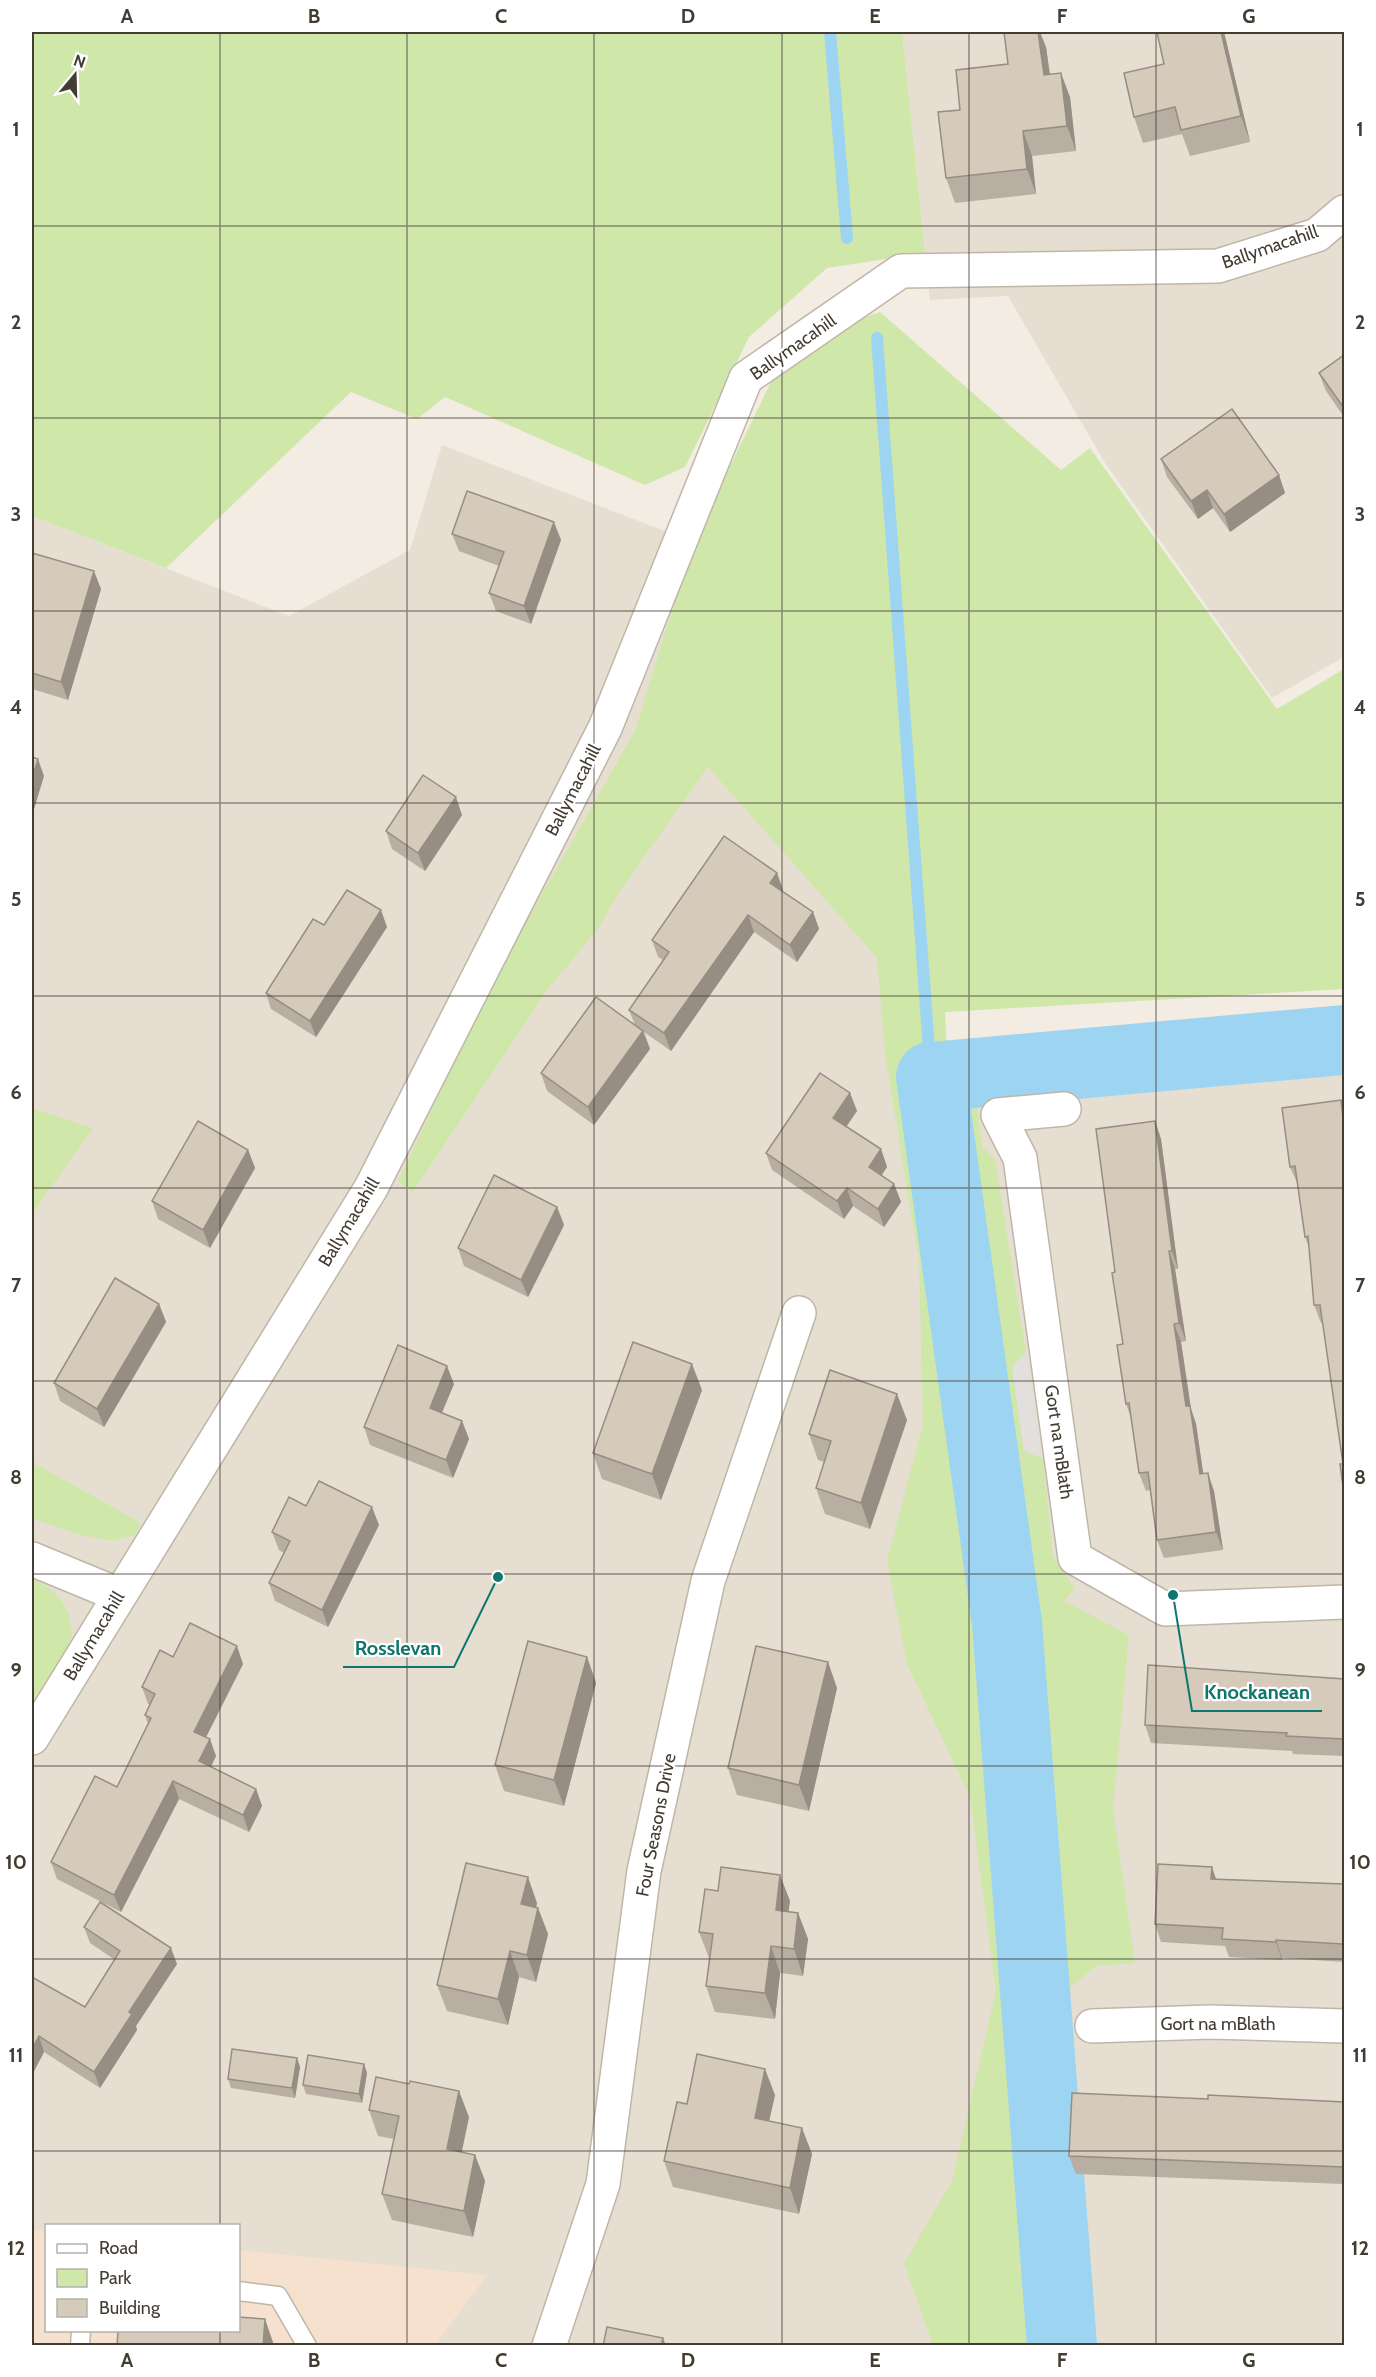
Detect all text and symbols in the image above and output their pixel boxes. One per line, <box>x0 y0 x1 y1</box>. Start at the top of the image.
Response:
text: A <box>121 4 134 28</box>
text: B <box>308 4 320 28</box>
text: C <box>495 4 507 28</box>
text: D <box>681 4 695 28</box>
text: E <box>869 4 881 28</box>
text: F <box>1057 4 1068 28</box>
text: G <box>1242 4 1256 28</box>
north arrow <box>45 45 105 105</box>
text: N <box>71 50 88 72</box>
text: 1 <box>12 117 20 141</box>
text: 1 <box>1356 117 1364 141</box>
street label: Ballymacahill <box>1219 220 1322 274</box>
street label: Ballymacahill <box>746 309 841 385</box>
text: 2 <box>11 310 21 334</box>
text: 2 <box>1355 310 1365 334</box>
text: 3 <box>11 502 21 526</box>
text: 3 <box>1355 502 1365 526</box>
text: 4 <box>10 695 22 719</box>
text: 4 <box>1354 695 1366 719</box>
street label: Ballymacahill <box>540 740 606 840</box>
text: 5 <box>11 887 21 911</box>
text: 5 <box>1355 887 1365 911</box>
text: 6 <box>10 1080 22 1104</box>
text: 6 <box>1354 1080 1366 1104</box>
street label: Ballymacahill <box>314 1173 385 1271</box>
text: 7 <box>11 1273 22 1297</box>
text: 7 <box>1355 1273 1366 1297</box>
street label: Gort na mBlath <box>1040 1383 1078 1501</box>
text: 8 <box>10 1465 22 1489</box>
text: 8 <box>1354 1465 1366 1489</box>
street label: Ballymacahill <box>59 1587 130 1685</box>
callout: Rosslevan <box>343 1629 454 1667</box>
text: Rosslevan <box>355 1636 441 1660</box>
text: 9 <box>10 1658 22 1682</box>
text: 9 <box>1354 1658 1366 1682</box>
callout: Knockanean <box>1192 1673 1322 1711</box>
text: Knockanean <box>1204 1680 1310 1704</box>
street label: Four Seasons Drive <box>631 1752 681 1898</box>
text: 10 <box>5 1850 27 1874</box>
text: 10 <box>1349 1850 1371 1874</box>
street label: Gort na mBlath <box>1160 2013 1276 2035</box>
text: 11 <box>9 2043 23 2067</box>
text: 11 <box>1353 2043 1367 2067</box>
legend <box>45 2224 240 2332</box>
text: 12 <box>7 2236 25 2260</box>
text: 12 <box>1351 2236 1369 2260</box>
text: Road <box>99 2237 138 2259</box>
text: Park <box>99 2267 132 2289</box>
text: Building <box>99 2297 161 2319</box>
text: A <box>121 2348 134 2372</box>
text: B <box>308 2348 320 2372</box>
text: C <box>495 2348 507 2372</box>
text: D <box>681 2348 695 2372</box>
text: E <box>869 2348 881 2372</box>
text: F <box>1057 2348 1068 2372</box>
text: G <box>1242 2348 1256 2372</box>

